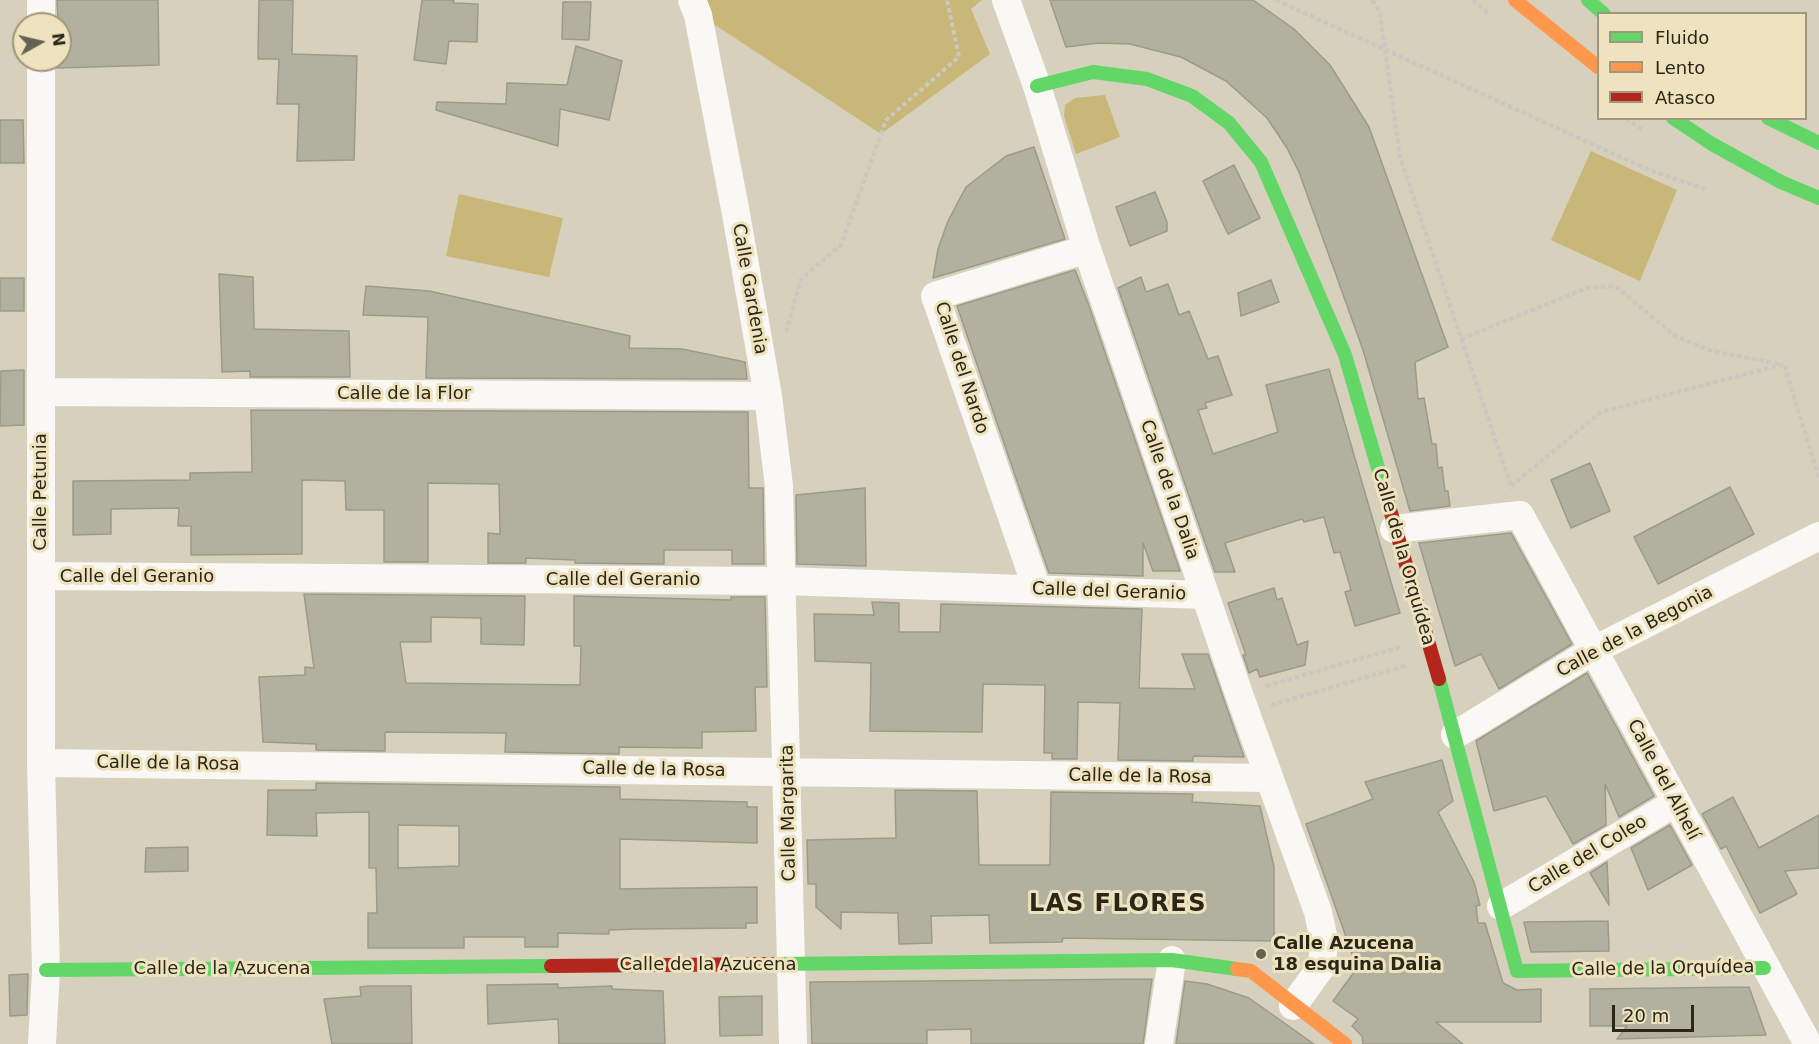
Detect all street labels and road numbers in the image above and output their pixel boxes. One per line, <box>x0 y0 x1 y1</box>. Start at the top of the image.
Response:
street label: Calle Gardenia <box>727 222 771 356</box>
street label: Calle del Nardo <box>929 299 993 437</box>
street label: Calle de la Flor <box>337 383 471 405</box>
street label: Calle de la Dalia <box>1135 417 1203 563</box>
street label: Calle Petunia <box>30 433 52 551</box>
street label: Calle de la Orquídea <box>1367 466 1439 648</box>
street label: Calle del Geranio <box>60 566 214 588</box>
street label: Calle del Geranio <box>546 569 700 591</box>
street label: Calle del Geranio <box>1031 579 1187 605</box>
street label: Calle de la Begonia <box>1553 582 1717 682</box>
street label: Calle del Alhelí <box>1622 716 1704 844</box>
street label: Calle Margarita <box>777 744 801 882</box>
street label: Calle de la Rosa <box>96 752 240 776</box>
street label: Calle de la Rosa <box>582 758 726 782</box>
street label: Calle de la Rosa <box>1068 765 1212 789</box>
street label: Calle del Coleo <box>1525 811 1651 899</box>
street label: Calle de la Azucena <box>620 954 796 976</box>
street label: Calle de la Orquídea <box>1571 957 1755 981</box>
street label: Calle de la Azucena <box>134 958 310 980</box>

